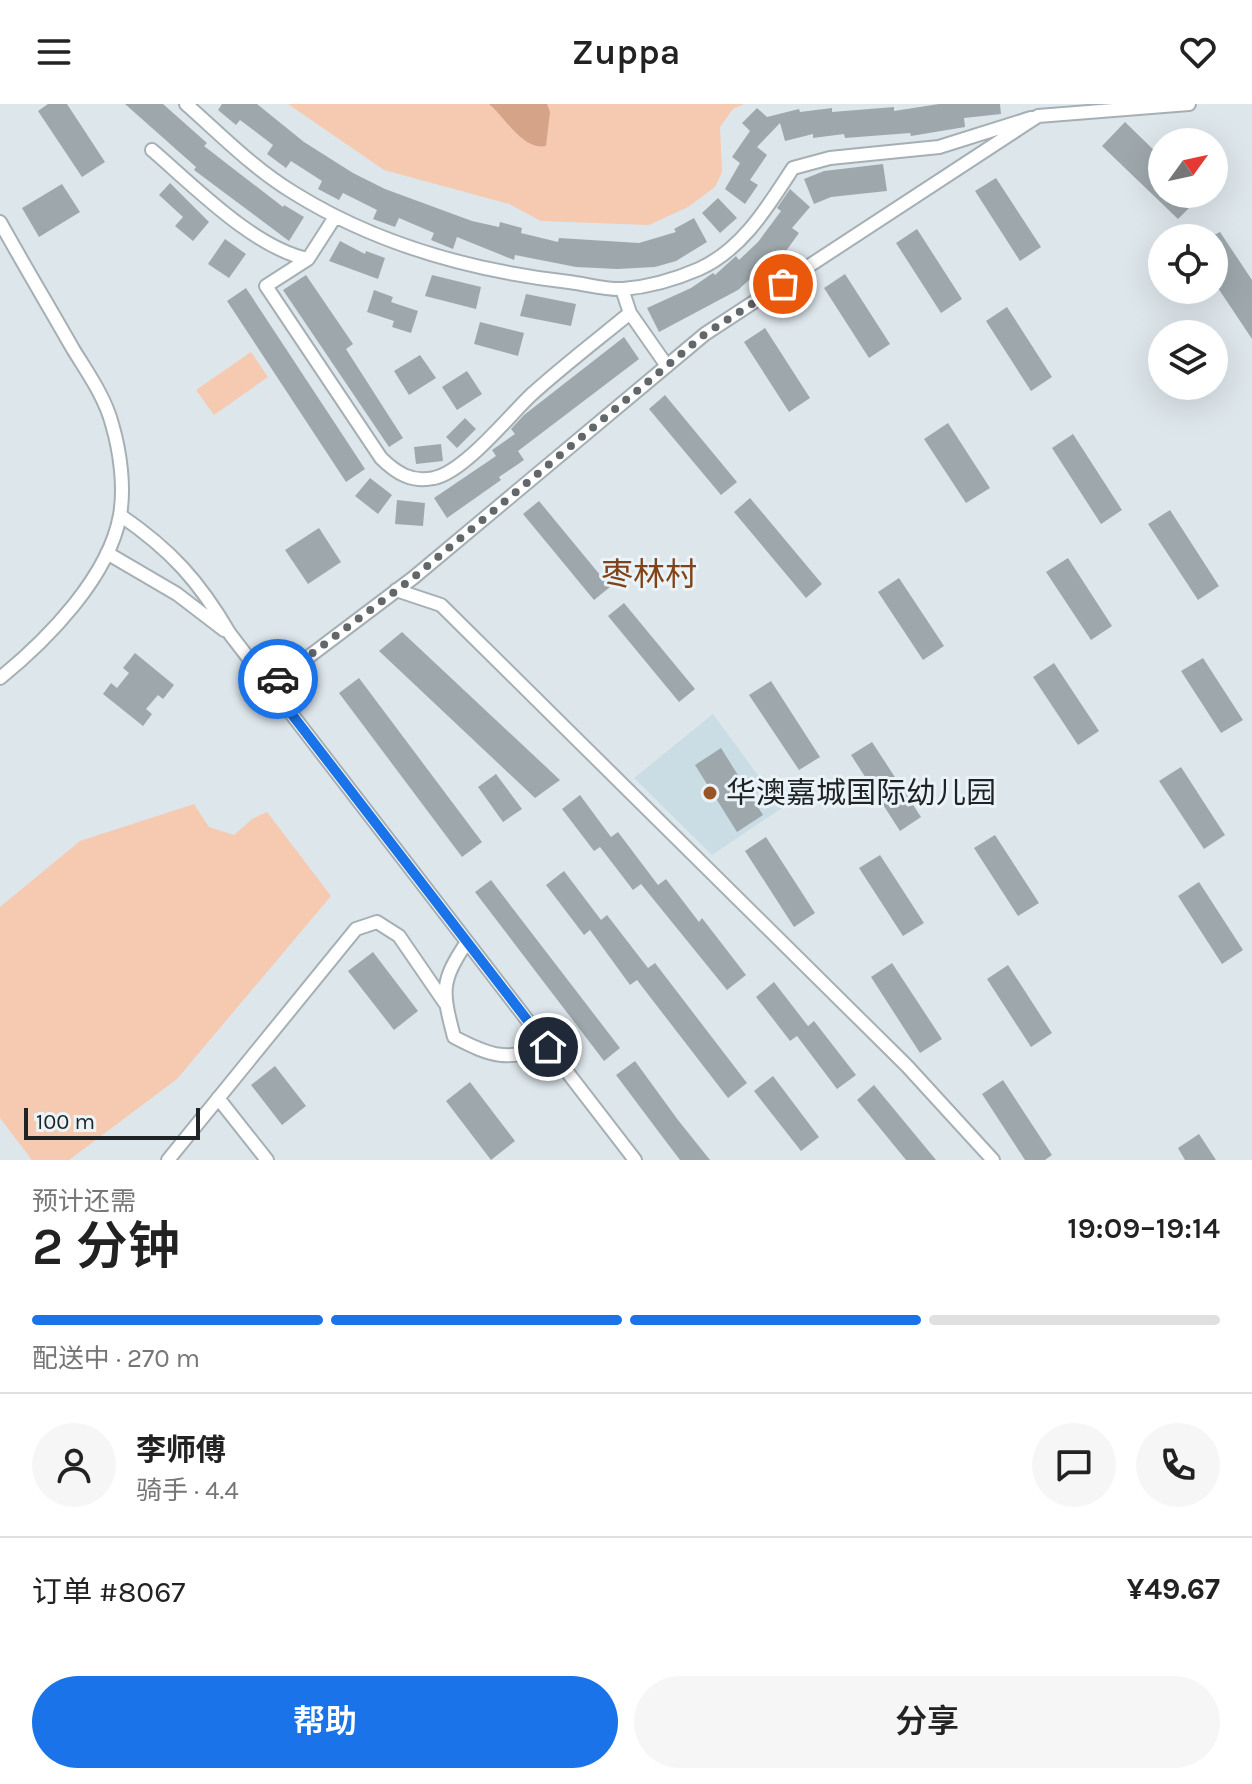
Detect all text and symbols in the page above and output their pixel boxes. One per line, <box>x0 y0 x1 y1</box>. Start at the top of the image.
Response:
icon: menu <box>32 30 76 74</box>
icon: heart <box>1176 30 1220 74</box>
text: Zuppa <box>572 31 680 73</box>
north arrow <box>1148 128 1228 208</box>
map controls <box>1148 128 1228 400</box>
button: locate <box>1148 224 1228 304</box>
pin <box>749 250 817 318</box>
icon: bag <box>761 262 805 306</box>
button: layers <box>1148 320 1228 400</box>
district label: 枣林村 <box>601 556 697 593</box>
courier <box>238 639 318 719</box>
icon: car <box>256 657 300 701</box>
place label: 华澳嘉城国际幼儿园 <box>726 775 996 811</box>
marker: 华澳嘉城国际幼儿园 <box>701 784 719 802</box>
pin <box>514 1013 582 1081</box>
icon: home <box>526 1025 570 1069</box>
scale bar <box>24 1104 200 1140</box>
text: 100 m <box>36 1109 95 1135</box>
text: 预计还需 <box>32 1186 136 1217</box>
text: 19:09–19:14 <box>1067 1210 1220 1246</box>
text: 2 分钟 <box>32 1216 180 1277</box>
text: 配送中 · 270 m <box>32 1343 200 1374</box>
button: person <box>32 1423 116 1507</box>
button: chat <box>1032 1423 1116 1507</box>
button: phone <box>1136 1423 1220 1507</box>
text: 李师傅 <box>136 1432 226 1468</box>
text: 骑手 · 4.4 <box>136 1475 239 1506</box>
text: ¥49.67 <box>1127 1571 1220 1607</box>
text: 订单 #8067 <box>32 1574 185 1610</box>
button: 帮助 <box>32 1676 618 1768</box>
button: 分享 <box>634 1676 1220 1768</box>

